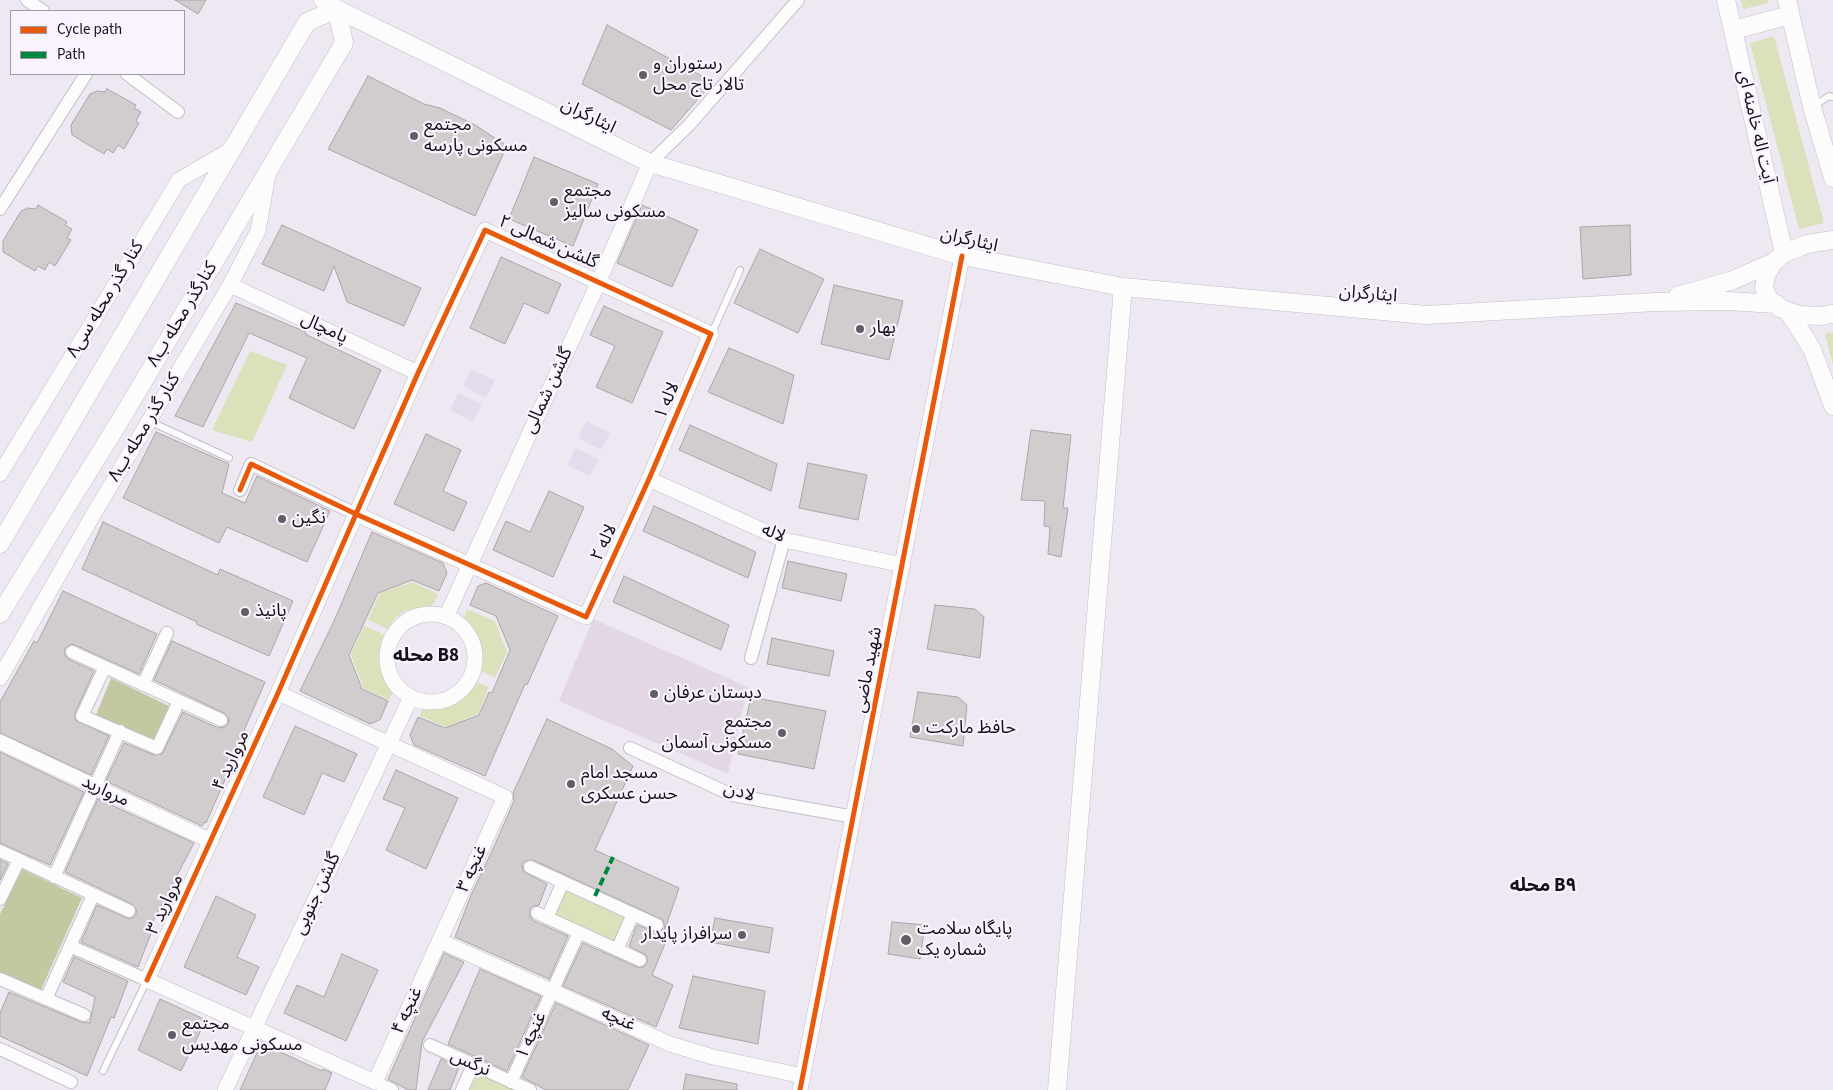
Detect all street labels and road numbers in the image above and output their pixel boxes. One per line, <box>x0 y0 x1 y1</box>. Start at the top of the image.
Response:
street label: آیت اله خامنه ای <box>1731 68 1779 186</box>
street label: ایثارگران <box>557 95 619 139</box>
street label: گلشن شمالی ۲ <box>495 211 601 275</box>
street label: ایثارگران <box>938 224 1000 258</box>
street label: کنار گذر محله سی۸ <box>63 238 149 362</box>
street label: کنارگذر محله ب۸ <box>143 259 223 371</box>
street label: ایثارگران <box>1338 282 1398 308</box>
street label: پامچال <box>297 309 351 349</box>
street label: گلشن شمالی <box>520 345 578 437</box>
street label: کنار گذر محله ب۸ <box>104 370 186 486</box>
street label: لاله ۱ <box>651 379 685 423</box>
street label: لاله <box>758 520 788 548</box>
street label: لاله ۲ <box>587 521 623 565</box>
street label: شهید ماضی <box>850 625 888 715</box>
street label: مروارید ۴ <box>209 728 255 794</box>
street label: مروارید <box>78 772 132 812</box>
street label: لادن <box>721 778 757 808</box>
street label: غنچه ۳ <box>453 842 493 896</box>
street label: گلشن جنوبی <box>290 849 346 939</box>
street label: مروارید ۳ <box>143 872 189 938</box>
street label: غنچه ۴ <box>388 984 428 1038</box>
street label: غنچه <box>597 1003 639 1037</box>
street label: غنچه ۱ <box>512 1009 552 1063</box>
street label: نرگس <box>447 1046 493 1082</box>

